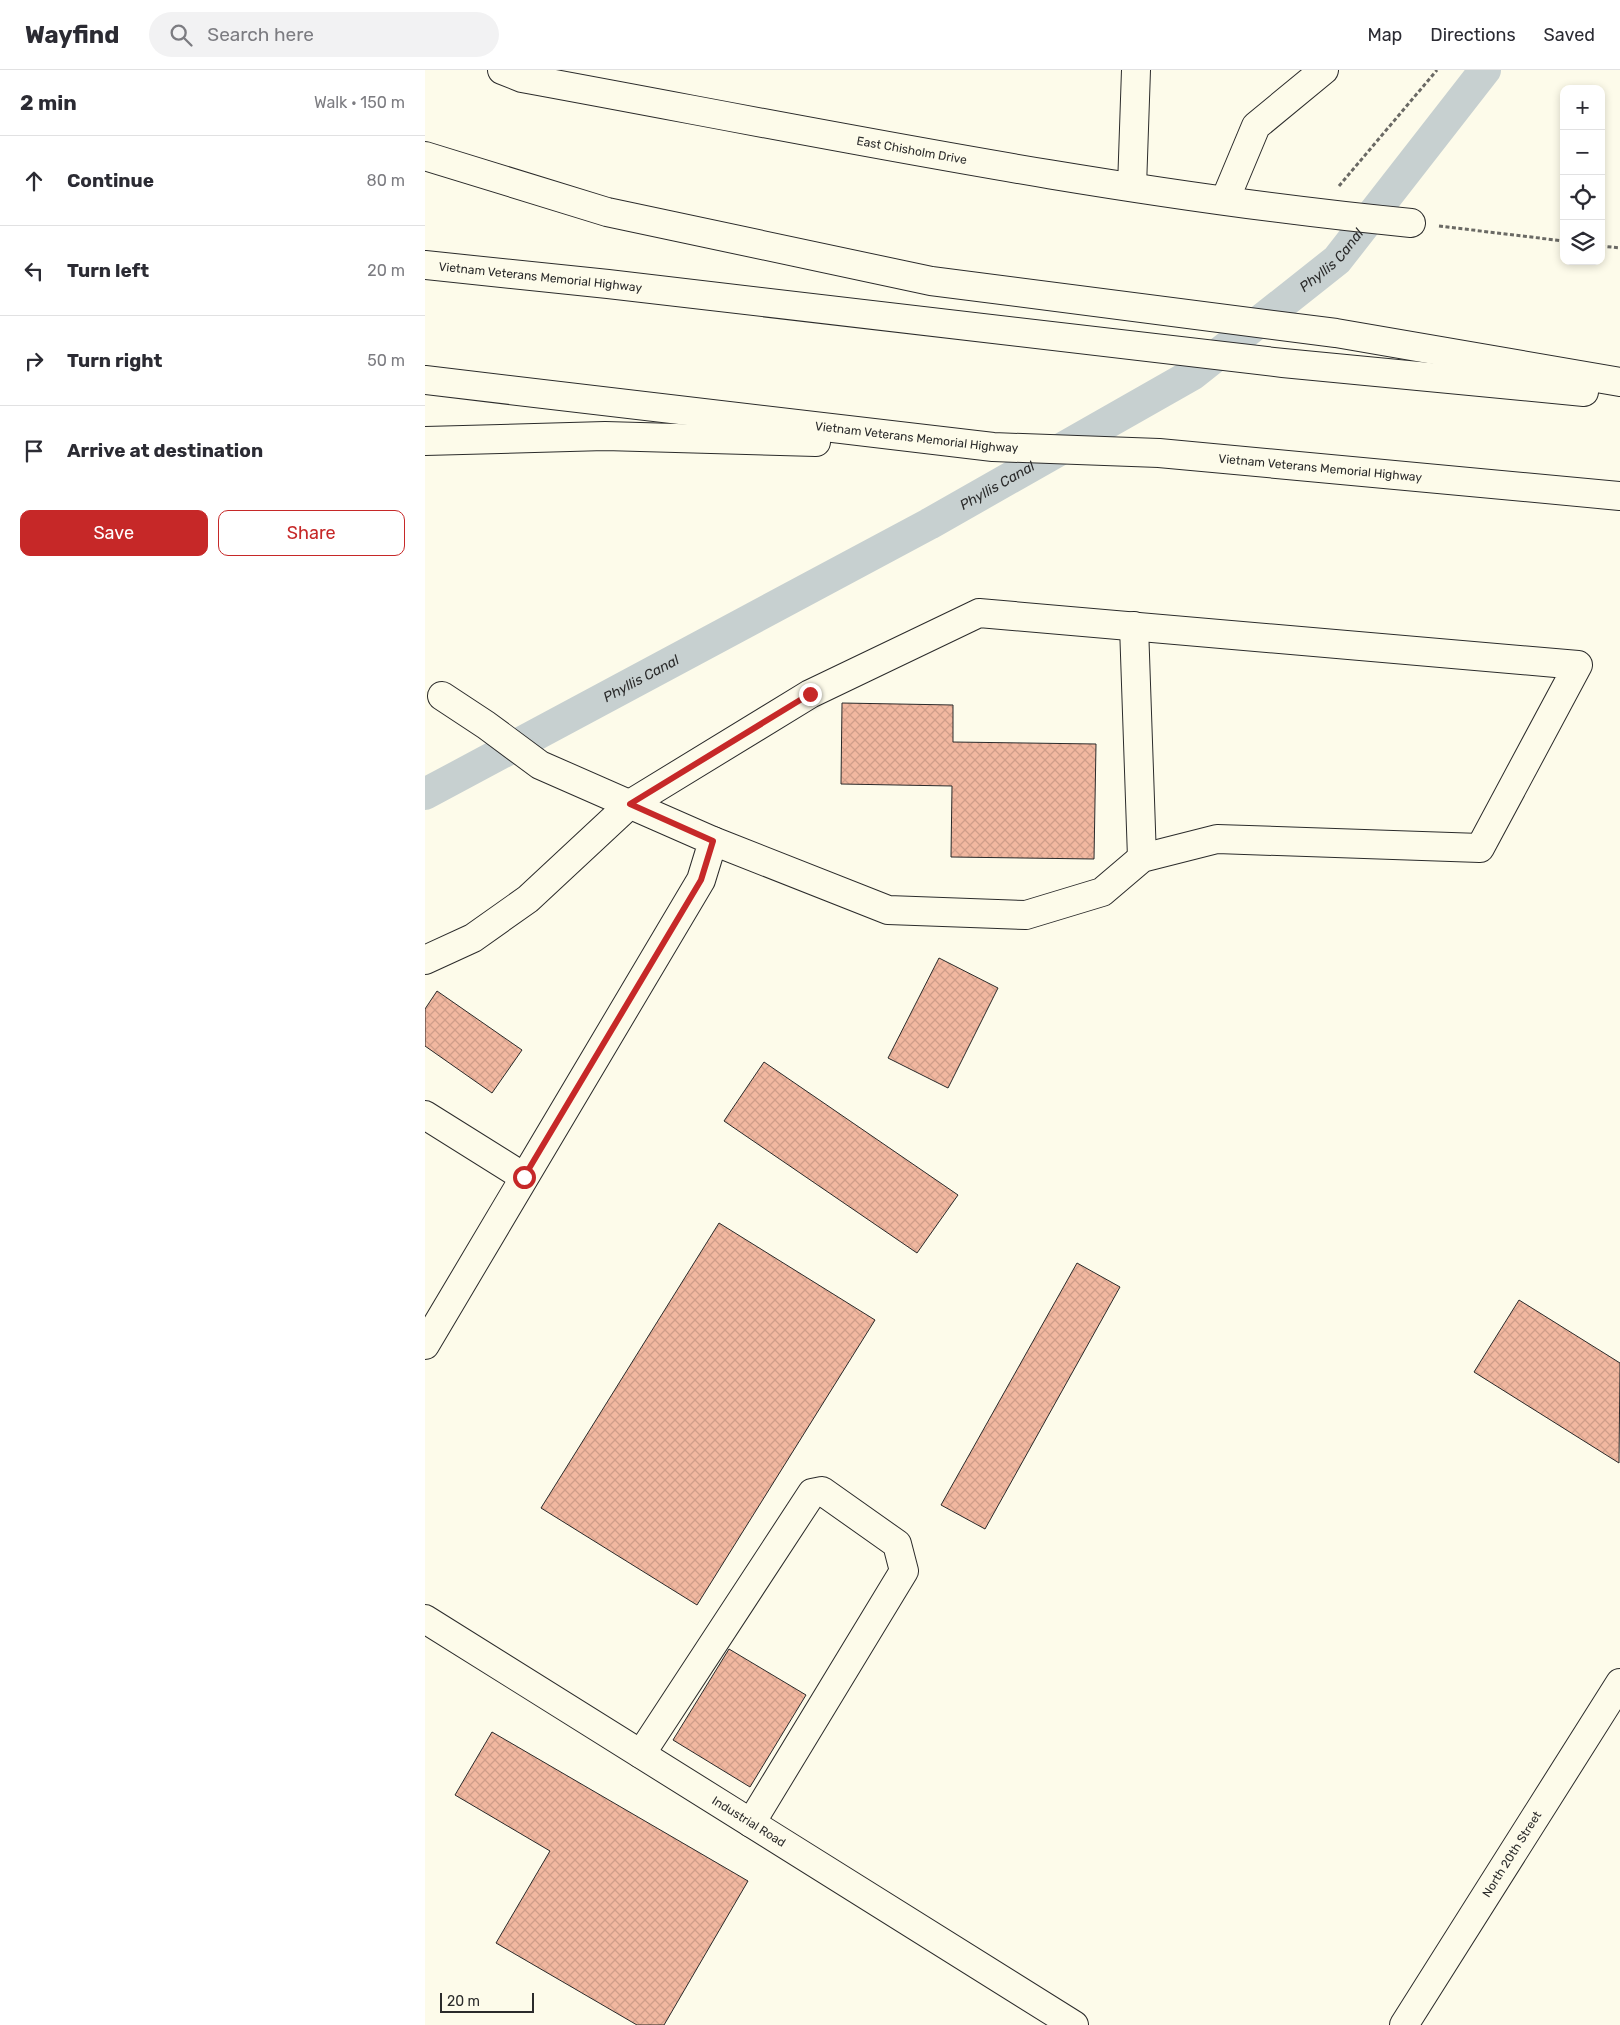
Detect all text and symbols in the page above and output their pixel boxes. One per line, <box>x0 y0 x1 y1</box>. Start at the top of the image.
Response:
search box <box>149 12 499 57</box>
text: Wayfind <box>25 21 119 49</box>
icon: search <box>167 21 195 49</box>
text: Search here <box>207 23 314 46</box>
text: Map <box>1367 24 1402 46</box>
text: Directions <box>1430 24 1516 46</box>
text: Saved <box>1544 24 1595 46</box>
map controls <box>1560 85 1605 265</box>
button: + <box>1560 85 1605 130</box>
text: 2 min <box>20 90 77 115</box>
text: Walk · 150 m <box>314 93 405 112</box>
button: − <box>1560 130 1605 175</box>
street label: East Chisholm Drive <box>856 134 968 167</box>
icon: ahead <box>20 167 48 195</box>
text: Continue <box>67 169 154 192</box>
text: 80 m <box>367 171 405 190</box>
button: locate <box>1560 175 1605 220</box>
button: layers <box>1560 220 1605 265</box>
water label: Phyllis Canal <box>1296 225 1367 295</box>
icon: left <box>20 257 48 285</box>
text: Turn left <box>67 259 149 282</box>
street label: Vietnam Veterans Memorial Highway <box>438 259 643 295</box>
text: 20 m <box>367 261 405 280</box>
icon: right <box>20 347 48 375</box>
text: Turn right <box>67 349 162 372</box>
text: 50 m <box>367 351 405 370</box>
street label: Vietnam Veterans Memorial Highway <box>814 419 1019 455</box>
icon: arrive <box>20 437 48 465</box>
text: Arrive at destination <box>67 439 263 462</box>
street label: Vietnam Veterans Memorial Highway <box>1218 452 1423 485</box>
water label: Phyllis Canal <box>956 457 1038 513</box>
button: Save <box>20 510 208 556</box>
button: Share <box>218 510 405 556</box>
water label: Phyllis Canal <box>600 651 682 706</box>
route end <box>799 683 822 706</box>
route start <box>513 1166 536 1189</box>
street label: Industrial Road <box>709 1793 788 1850</box>
street label: North 20th Street <box>1479 1808 1544 1900</box>
scale bar <box>440 1990 534 2013</box>
text: 20 m <box>447 1993 480 2010</box>

